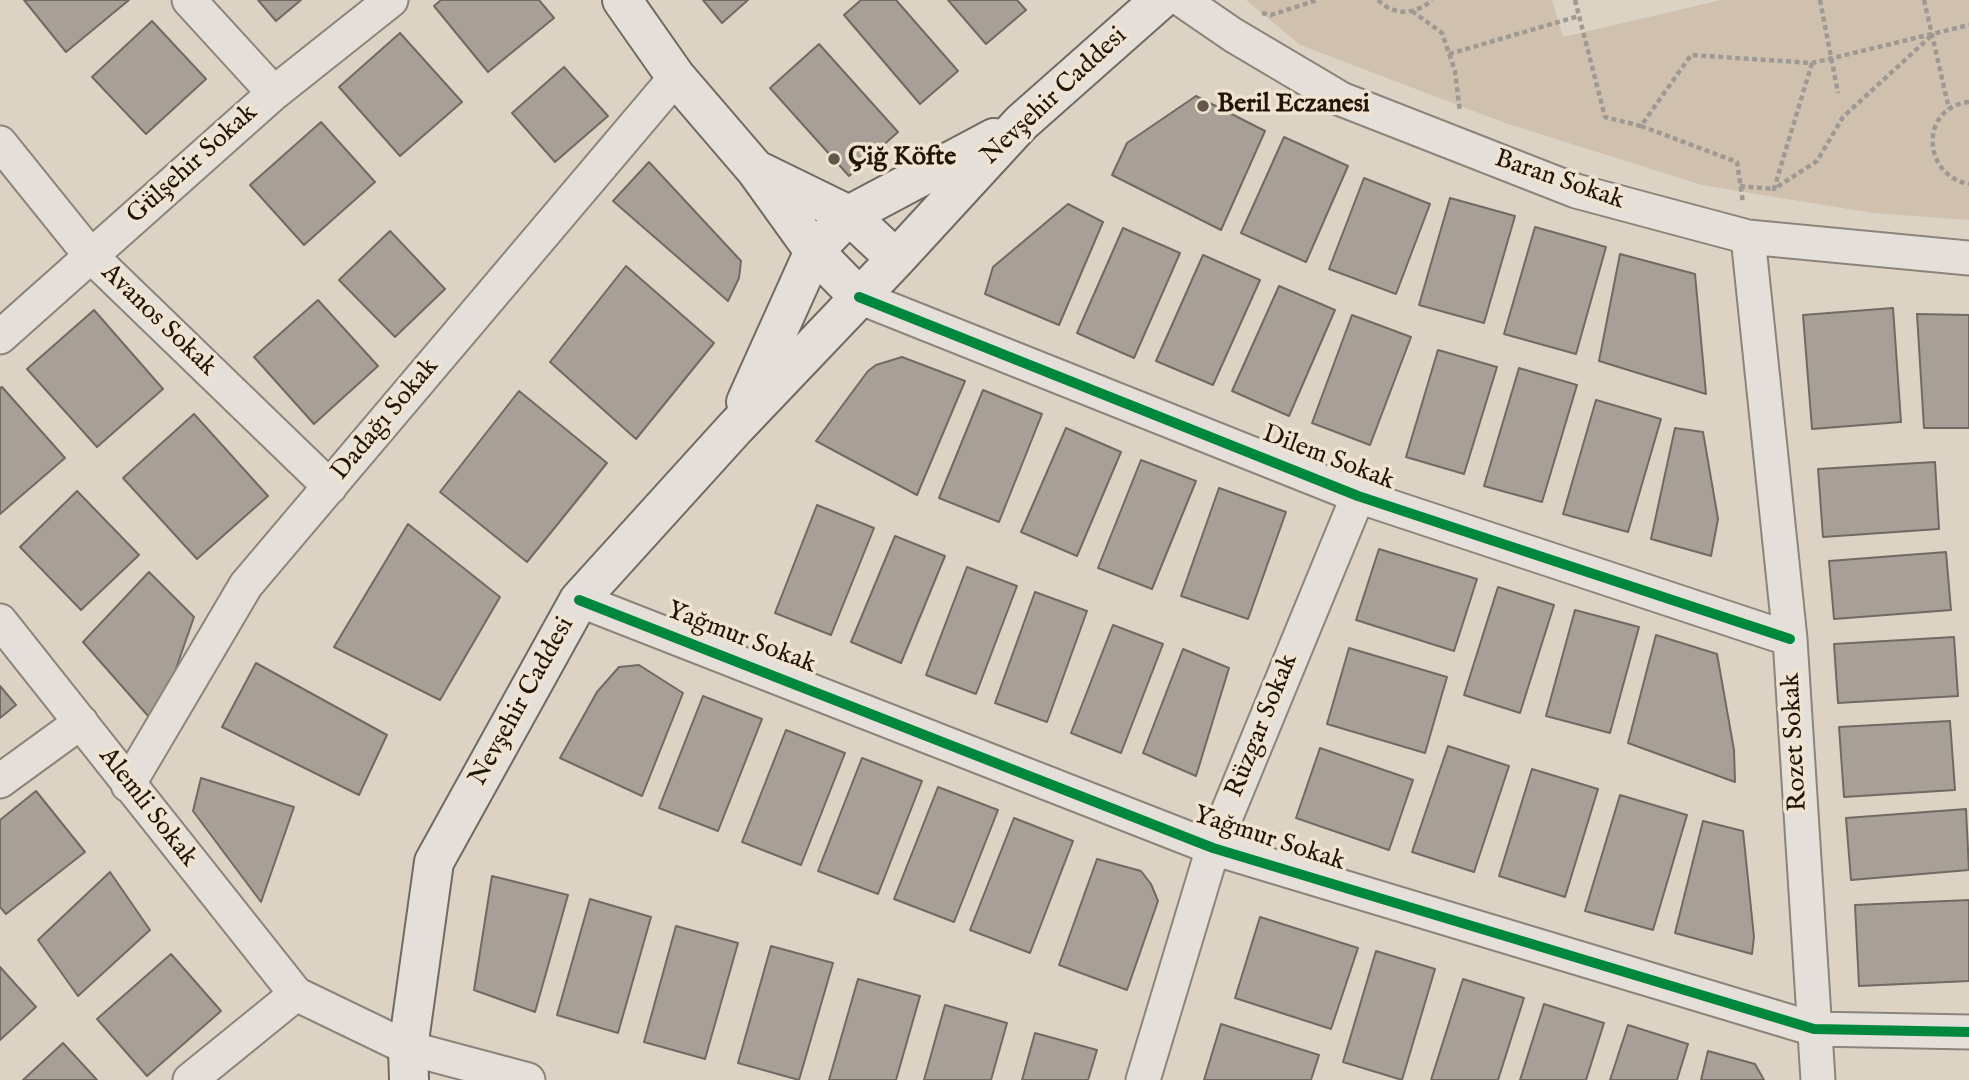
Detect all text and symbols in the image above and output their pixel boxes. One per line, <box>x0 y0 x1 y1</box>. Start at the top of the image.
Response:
street label: Nevşehir Caddesi <box>976 21 1134 173</box>
place label: Beril Eczanesi <box>1217 90 1370 122</box>
street label: Gülşehir Sokak <box>121 98 265 232</box>
marker: Beril Eczanesi <box>1195 98 1211 114</box>
place label: Çiğ Köfte <box>848 143 956 175</box>
street label: Baran Sokak <box>1490 144 1628 218</box>
marker: Çiğ Köfte <box>826 151 842 167</box>
street label: Avanos Sokak <box>94 258 222 384</box>
street label: Dadağı Sokak <box>326 352 446 488</box>
street label: Dilem Sokak <box>1258 420 1398 498</box>
street label: Yağmur Sokak <box>662 596 820 682</box>
street label: Nevşehir Caddesi <box>464 612 582 792</box>
street label: Rüzgar Sokak <box>1220 650 1306 802</box>
street label: Rozet Sokak <box>1777 672 1815 812</box>
street label: Alemli Sokak <box>91 742 203 874</box>
street label: Yağmur Sokak <box>1189 801 1349 879</box>

